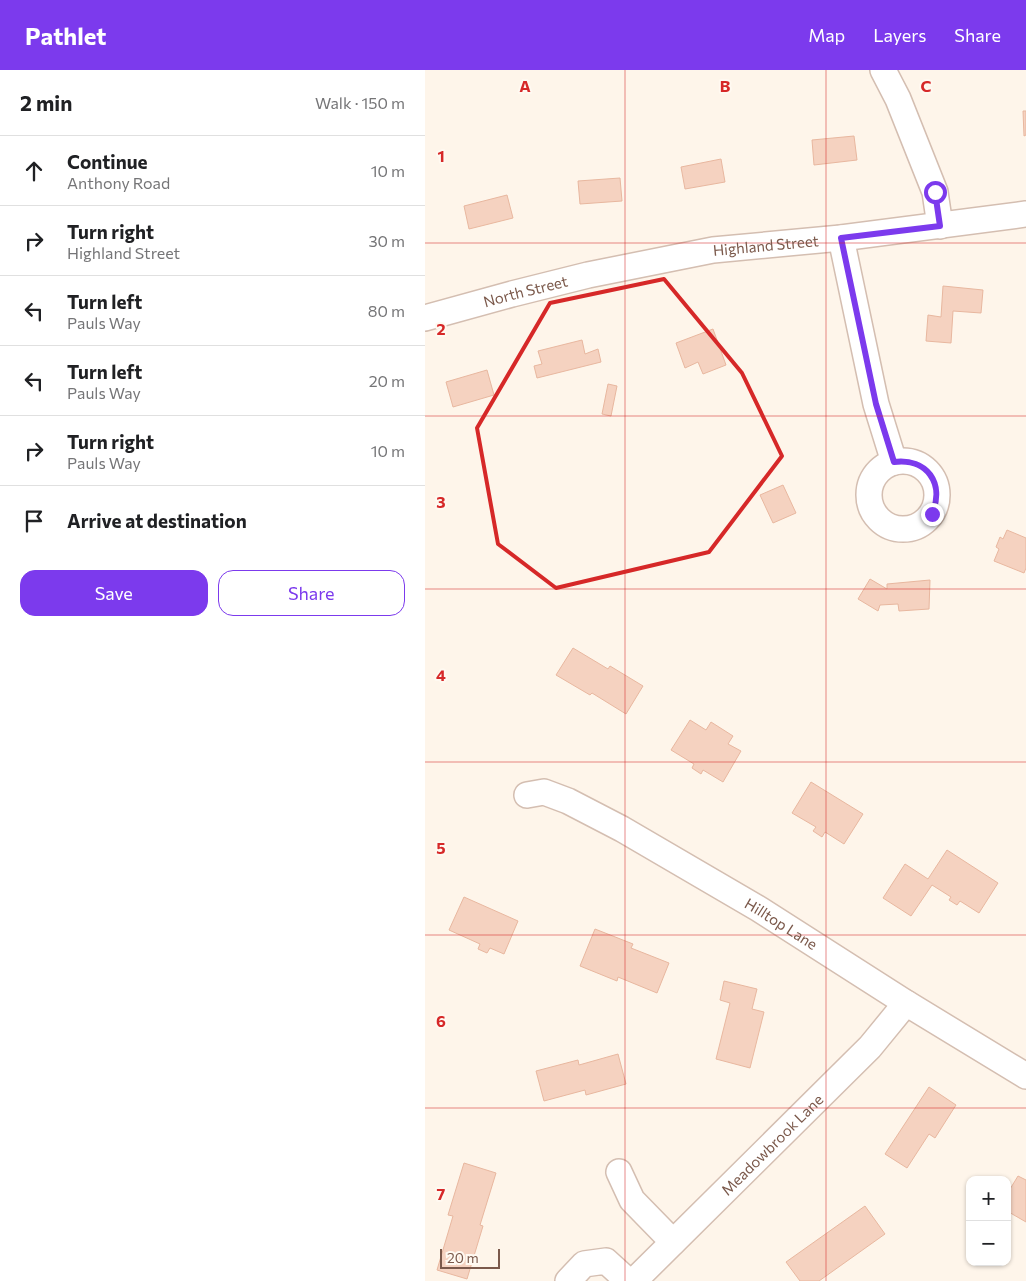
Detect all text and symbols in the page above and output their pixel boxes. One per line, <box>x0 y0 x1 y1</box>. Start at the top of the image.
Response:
text: Pathlet <box>25 21 106 50</box>
text: Map <box>808 24 845 46</box>
text: Layers <box>873 24 926 46</box>
text: Share <box>954 24 1001 46</box>
text: A <box>519 76 531 95</box>
text: B <box>720 76 731 95</box>
text: C <box>921 76 932 95</box>
text: 2 min <box>20 90 72 115</box>
text: Walk · 150 m <box>315 93 405 112</box>
text: 1 <box>437 146 445 165</box>
text: Continue <box>67 150 147 173</box>
icon: ahead <box>20 157 48 185</box>
text: 10 m <box>371 161 405 180</box>
text: Anthony Road <box>67 173 170 192</box>
route start <box>924 181 947 204</box>
text: Turn right <box>67 220 154 243</box>
icon: right <box>20 227 48 255</box>
text: 30 m <box>368 231 405 250</box>
street label: Highland Street <box>712 231 819 259</box>
text: Highland Street <box>67 243 180 262</box>
street label: North Street <box>481 271 569 311</box>
text: Turn left <box>67 290 142 313</box>
icon: left <box>20 297 48 325</box>
text: 80 m <box>368 301 405 320</box>
text: Pauls Way <box>67 313 141 332</box>
text: 2 <box>436 319 446 338</box>
text: Turn left <box>67 360 142 383</box>
icon: left <box>20 367 48 395</box>
text: 20 m <box>369 371 405 390</box>
text: Pauls Way <box>67 383 141 402</box>
text: Turn right <box>67 430 154 453</box>
icon: right <box>20 437 48 465</box>
text: 10 m <box>371 441 405 460</box>
text: Pauls Way <box>67 453 141 472</box>
text: 3 <box>436 492 446 511</box>
route end <box>921 503 944 526</box>
icon: arrive <box>20 507 48 535</box>
text: Arrive at destination <box>67 509 247 532</box>
button: Save <box>20 570 208 616</box>
button: Share <box>218 570 405 616</box>
text: 4 <box>436 665 446 684</box>
text: 5 <box>436 838 446 857</box>
street label: Hilltop Lane <box>742 894 821 953</box>
text: 6 <box>436 1011 446 1030</box>
street label: Meadowbrook Lane <box>717 1090 826 1199</box>
map controls <box>966 1176 1011 1266</box>
button: + <box>966 1176 1011 1221</box>
text: 7 <box>437 1184 446 1203</box>
button: − <box>966 1221 1011 1266</box>
scale bar <box>440 1246 500 1269</box>
text: 20 m <box>447 1249 479 1266</box>

